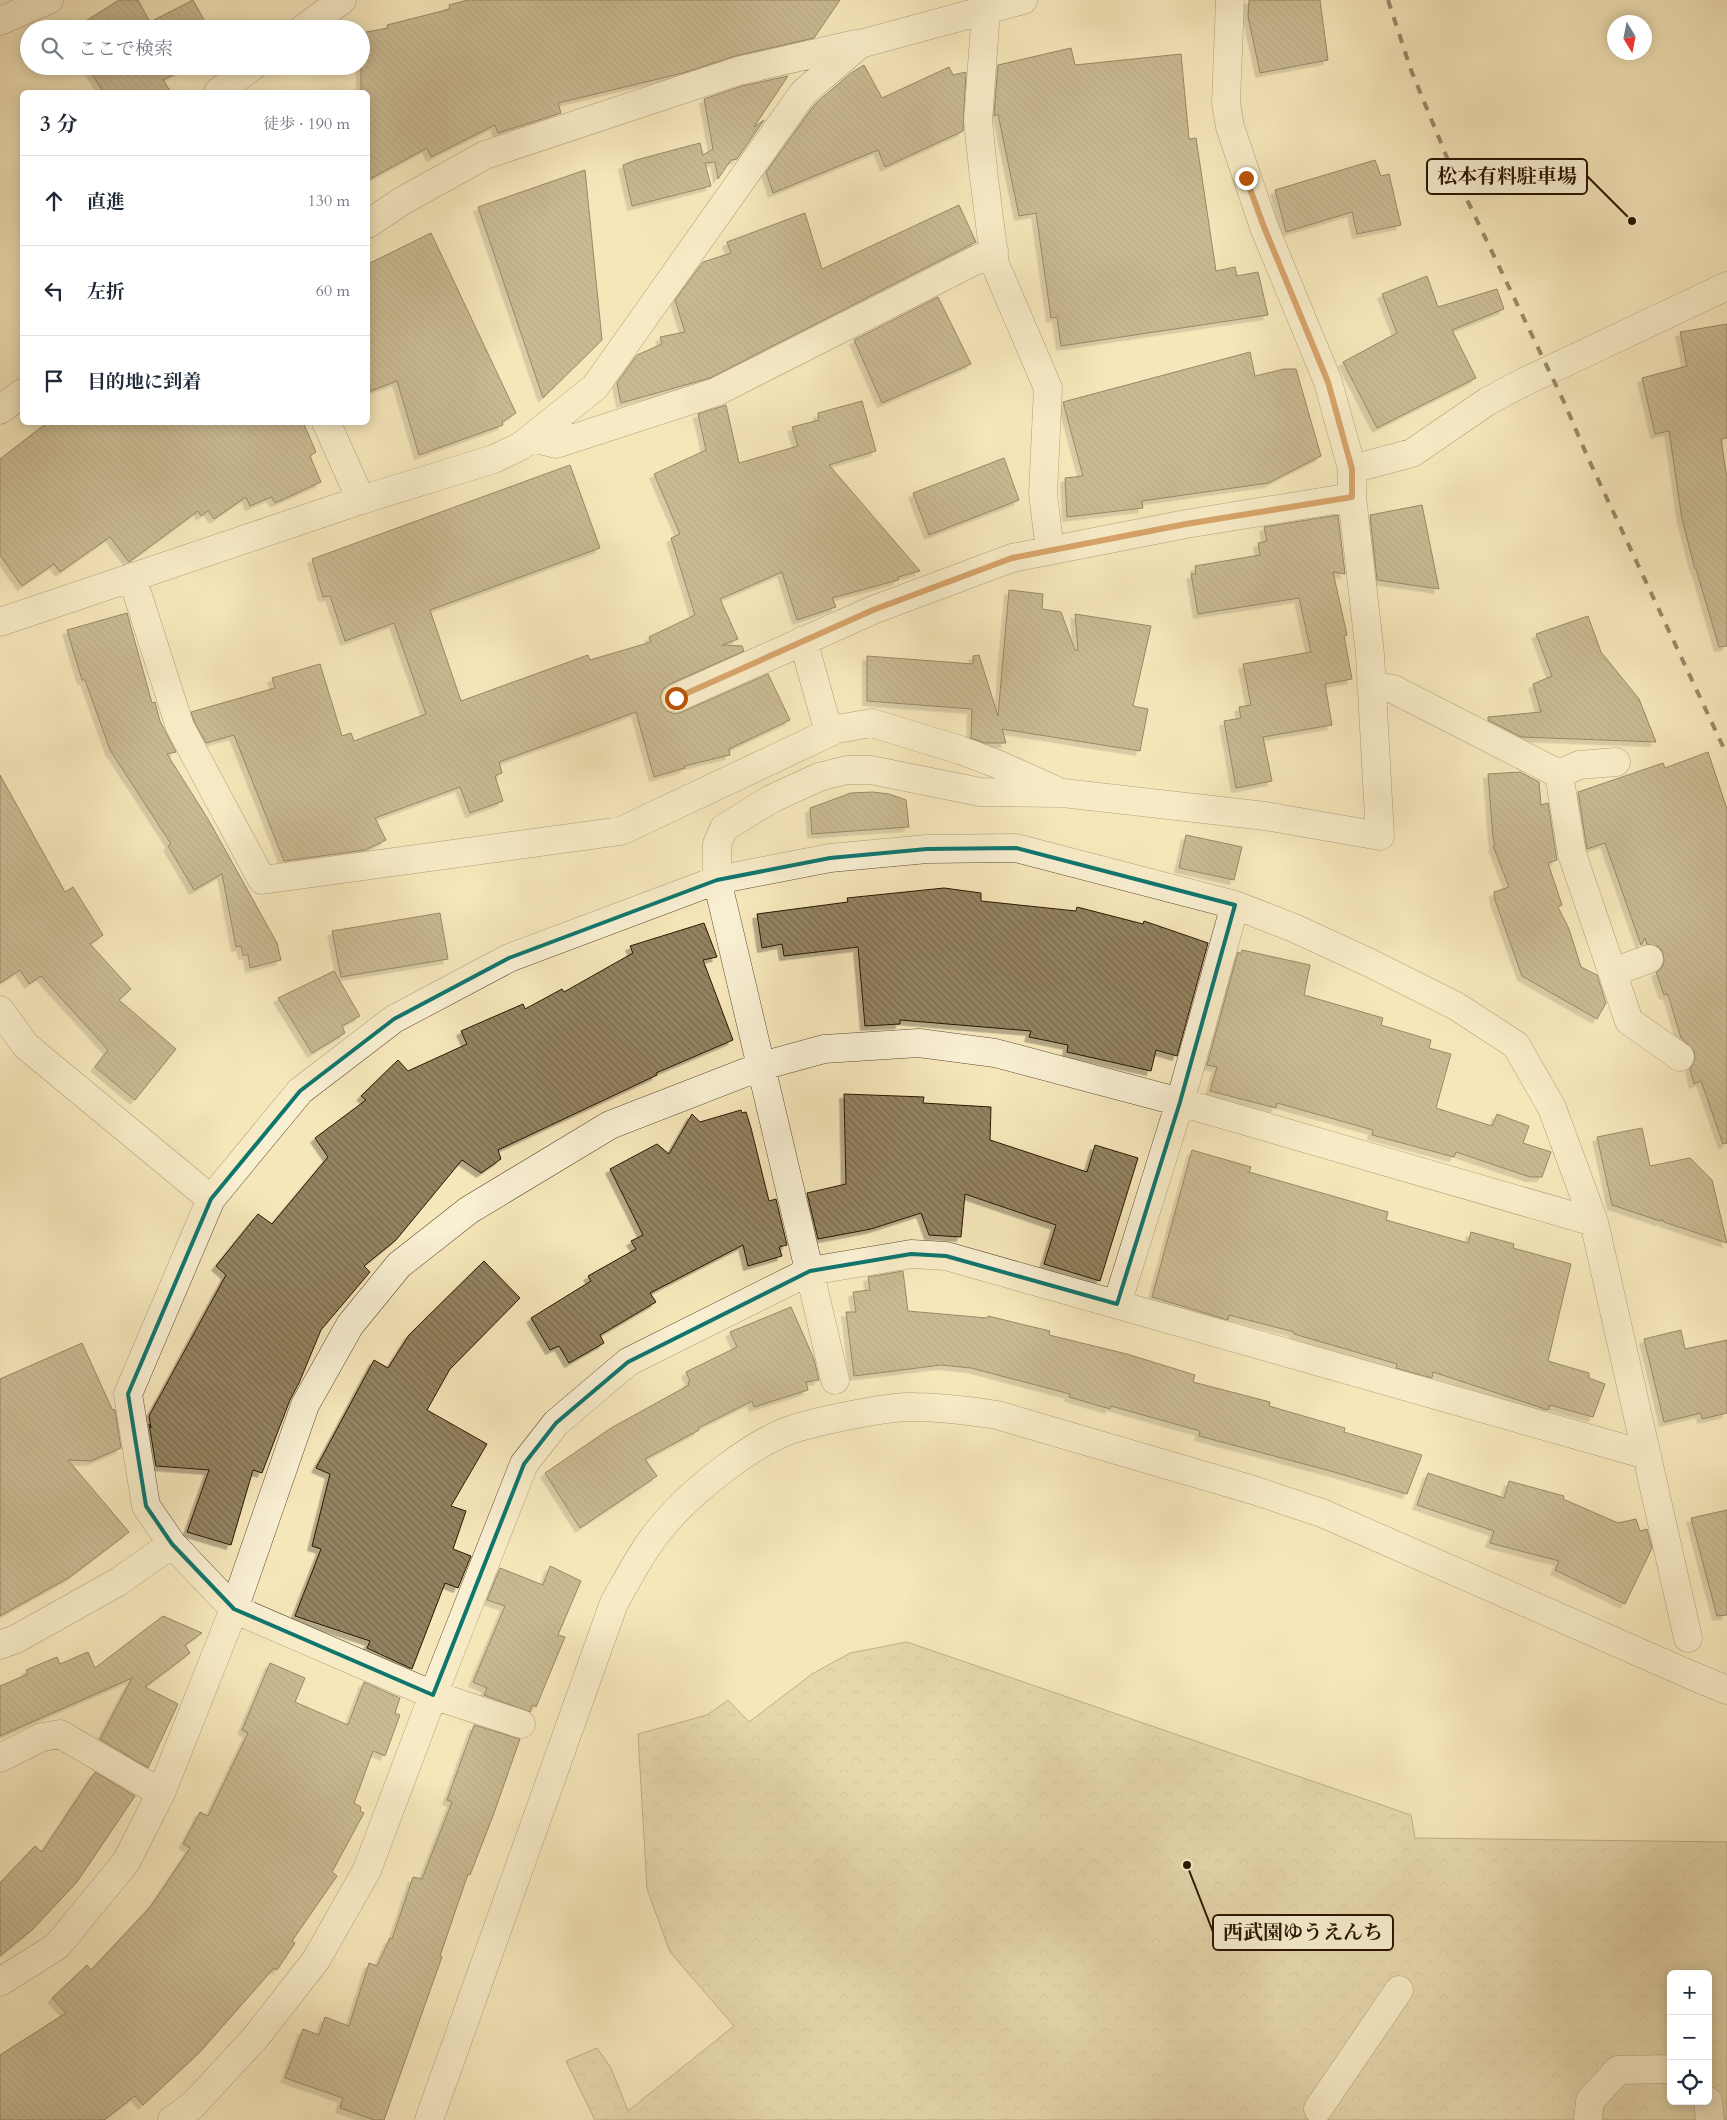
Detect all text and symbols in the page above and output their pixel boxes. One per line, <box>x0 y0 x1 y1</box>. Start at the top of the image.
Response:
north arrow <box>1607 15 1652 60</box>
search box <box>20 20 370 75</box>
icon: search <box>38 34 66 62</box>
text: ここで検索 <box>78 36 173 62</box>
text: 3 分 <box>40 110 77 139</box>
text: 徒歩 · 190 m <box>263 113 350 135</box>
callout: 松本有料駐車場 <box>1427 159 1587 194</box>
text: 松本有料駐車場 <box>1437 163 1577 190</box>
route end <box>1235 167 1258 190</box>
icon: ahead <box>40 187 68 215</box>
text: 直進 <box>87 189 125 215</box>
text: 130 m <box>308 190 350 212</box>
icon: left <box>40 277 68 305</box>
text: 左折 <box>87 279 125 305</box>
text: 60 m <box>316 280 350 302</box>
icon: arrive <box>40 367 68 395</box>
text: 目的地に到着 <box>87 369 201 395</box>
route start <box>665 687 688 710</box>
callout: 西武園ゆうえんち <box>1213 1915 1393 1950</box>
text: 西武園ゆうえんち <box>1223 1919 1383 1946</box>
map controls <box>1667 1970 1712 2105</box>
button: + <box>1667 1970 1712 2015</box>
button: − <box>1667 2015 1712 2060</box>
button: locate <box>1667 2060 1712 2105</box>

